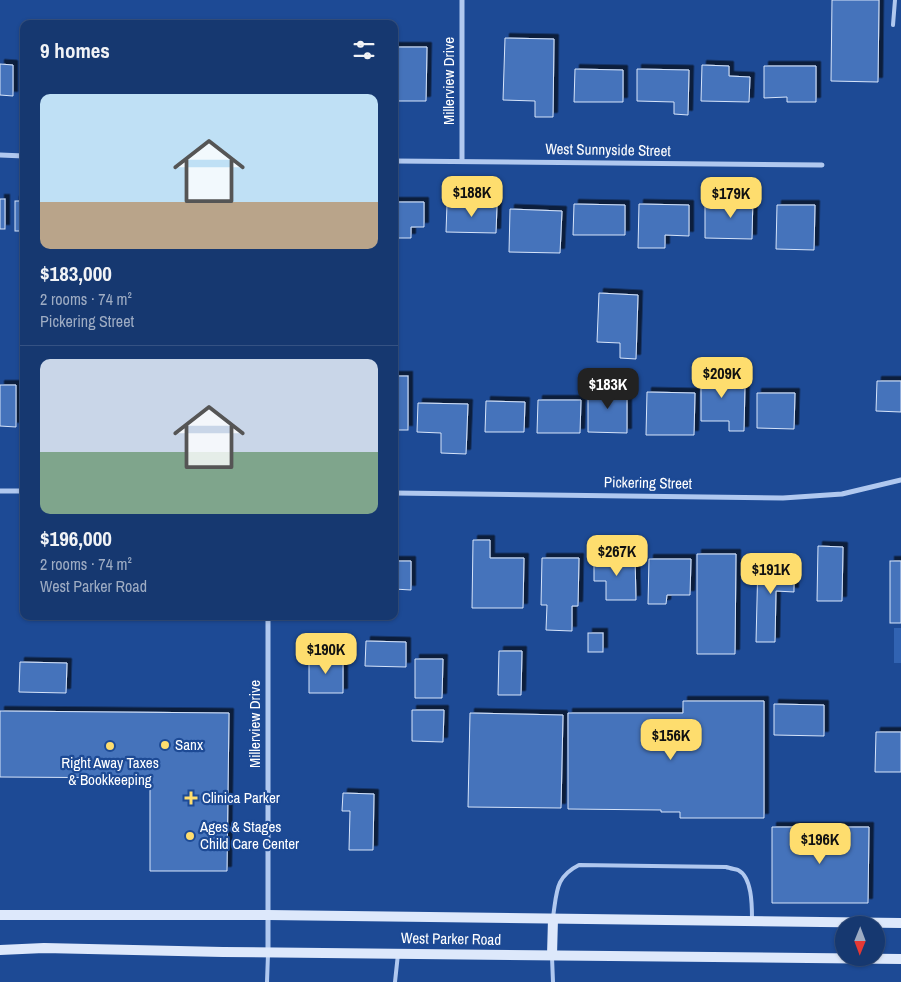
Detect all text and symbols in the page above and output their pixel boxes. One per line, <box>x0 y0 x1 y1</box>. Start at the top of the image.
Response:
text: 9 homes <box>40 36 110 65</box>
icon: filters <box>350 36 378 64</box>
street label: Millerview Drive <box>438 37 459 125</box>
icon: home <box>164 126 254 216</box>
street label: West Sunnyside Street <box>545 138 672 161</box>
pin: $188K <box>437 176 507 218</box>
pin: $179K <box>696 176 766 219</box>
text: $188K <box>453 181 491 203</box>
text: $179K <box>712 182 750 204</box>
text: $183,000 <box>40 259 112 288</box>
text: 2 rooms · 74 m² <box>40 288 132 310</box>
text: Pickering Street <box>40 310 134 332</box>
pin: $209K <box>687 356 757 399</box>
text: $209K <box>703 362 741 384</box>
pin: $183K <box>573 368 643 410</box>
text: $183K <box>589 373 627 395</box>
icon: home <box>164 392 254 482</box>
street label: Pickering Street <box>604 471 693 494</box>
text: $196,000 <box>40 524 112 553</box>
pin: $267K <box>582 534 652 577</box>
text: $267K <box>598 540 636 562</box>
pin: $191K <box>736 552 806 595</box>
text: 2 rooms · 74 m² <box>40 553 132 575</box>
text: $191K <box>752 558 790 580</box>
text: West Parker Road <box>40 575 147 597</box>
pin: $190K <box>291 632 361 675</box>
text: $190K <box>307 638 345 660</box>
street label: Millerview Drive <box>244 680 265 768</box>
pin: $156K <box>636 718 706 761</box>
text: $156K <box>652 724 690 746</box>
place label: Sanx <box>175 734 204 755</box>
marker: Sanx <box>159 739 171 751</box>
marker: Right Away Taxes & Bookkeeping <box>104 740 116 752</box>
place label: Right Away Taxes & Bookkeeping <box>61 752 159 790</box>
place label: Clinica Parker <box>202 787 280 808</box>
marker: Clinica Parker <box>184 791 198 805</box>
place label: Ages & Stages Child Care Center <box>199 816 299 854</box>
pin: $196K <box>785 822 855 865</box>
text: $196K <box>801 828 839 850</box>
marker: Ages & Stages Child Care Center <box>184 830 196 842</box>
north arrow <box>835 916 885 966</box>
map controls <box>835 916 885 966</box>
street label: West Parker Road <box>401 927 501 950</box>

